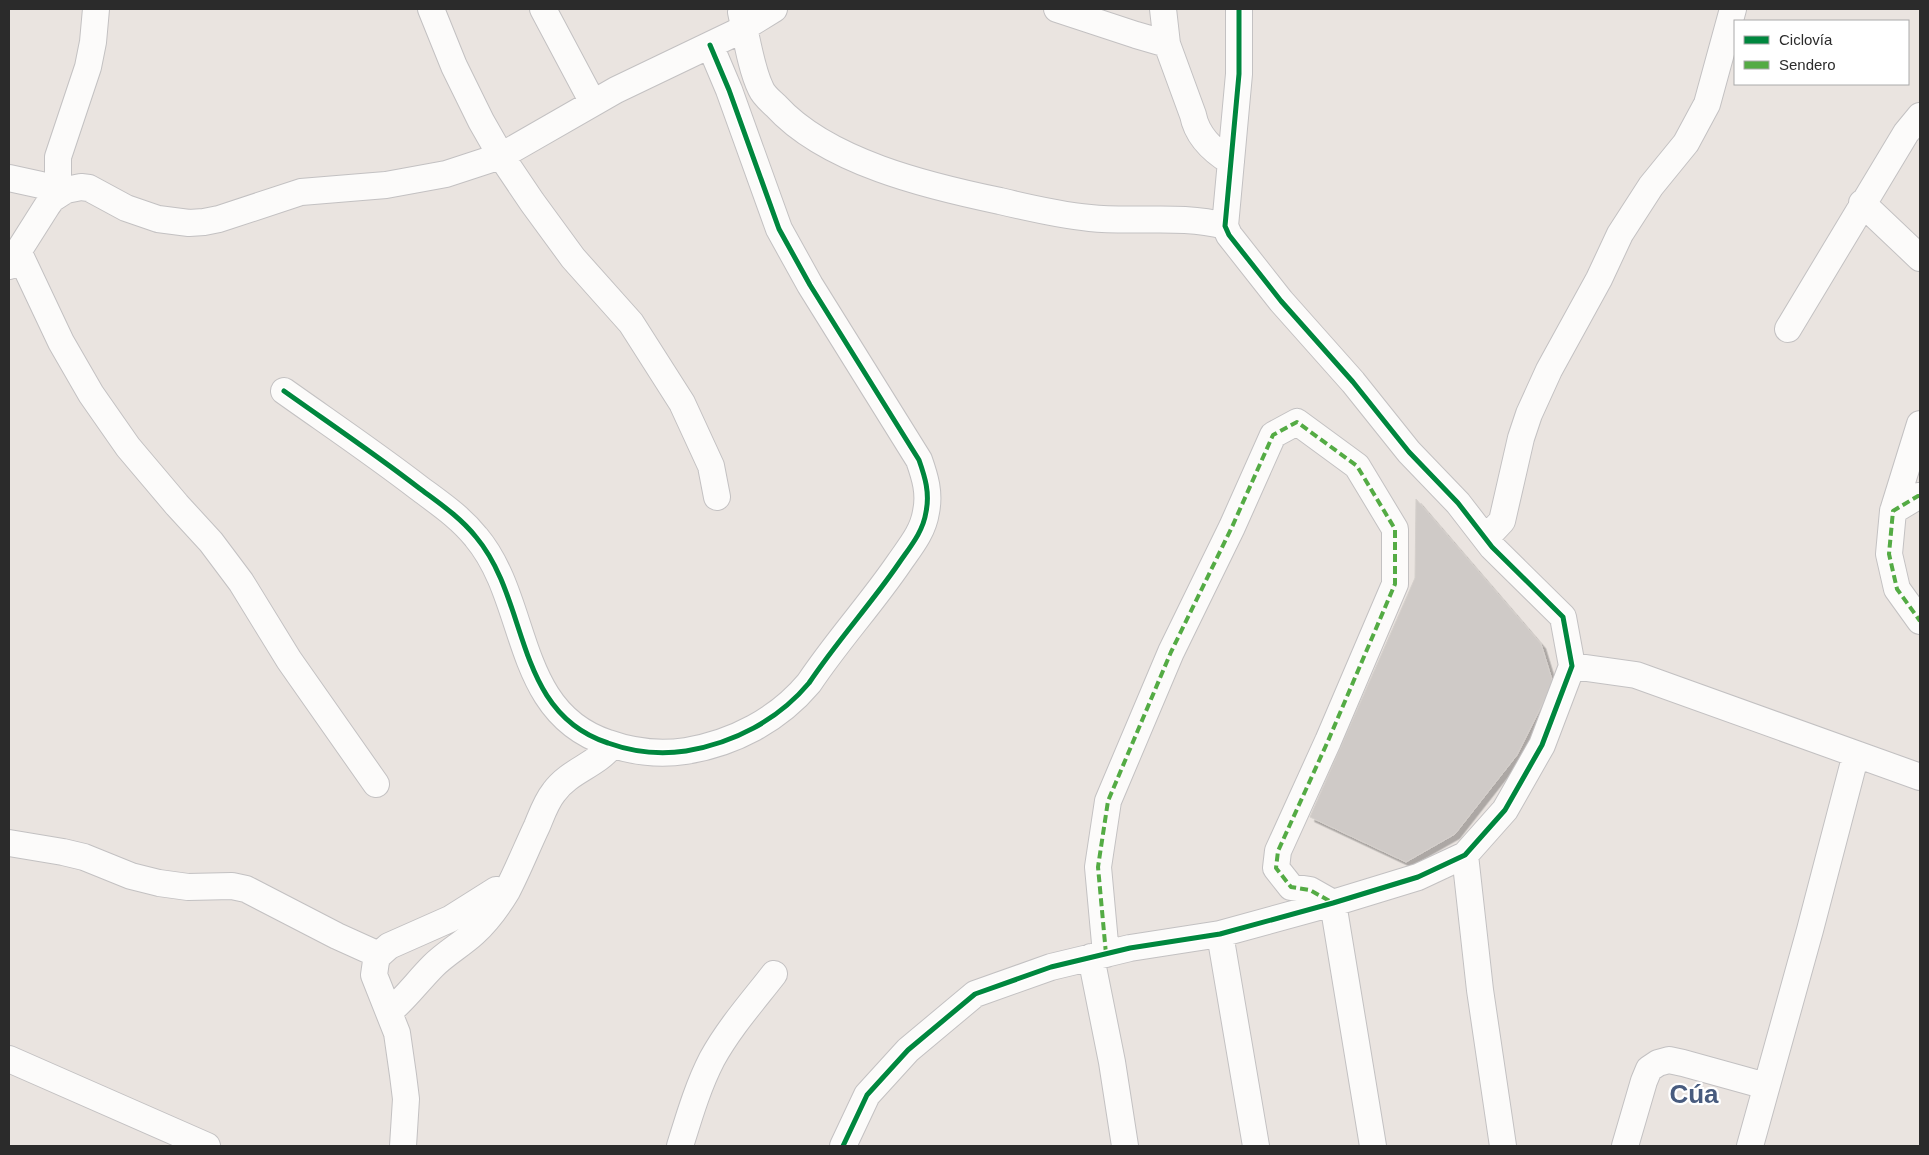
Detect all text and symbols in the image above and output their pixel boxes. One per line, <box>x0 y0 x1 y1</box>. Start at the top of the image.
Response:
legend <box>1734 20 1909 85</box>
text: Ciclovía <box>1779 31 1833 48</box>
text: Sendero <box>1779 56 1836 73</box>
district label: Cúa <box>1669 1079 1719 1109</box>

